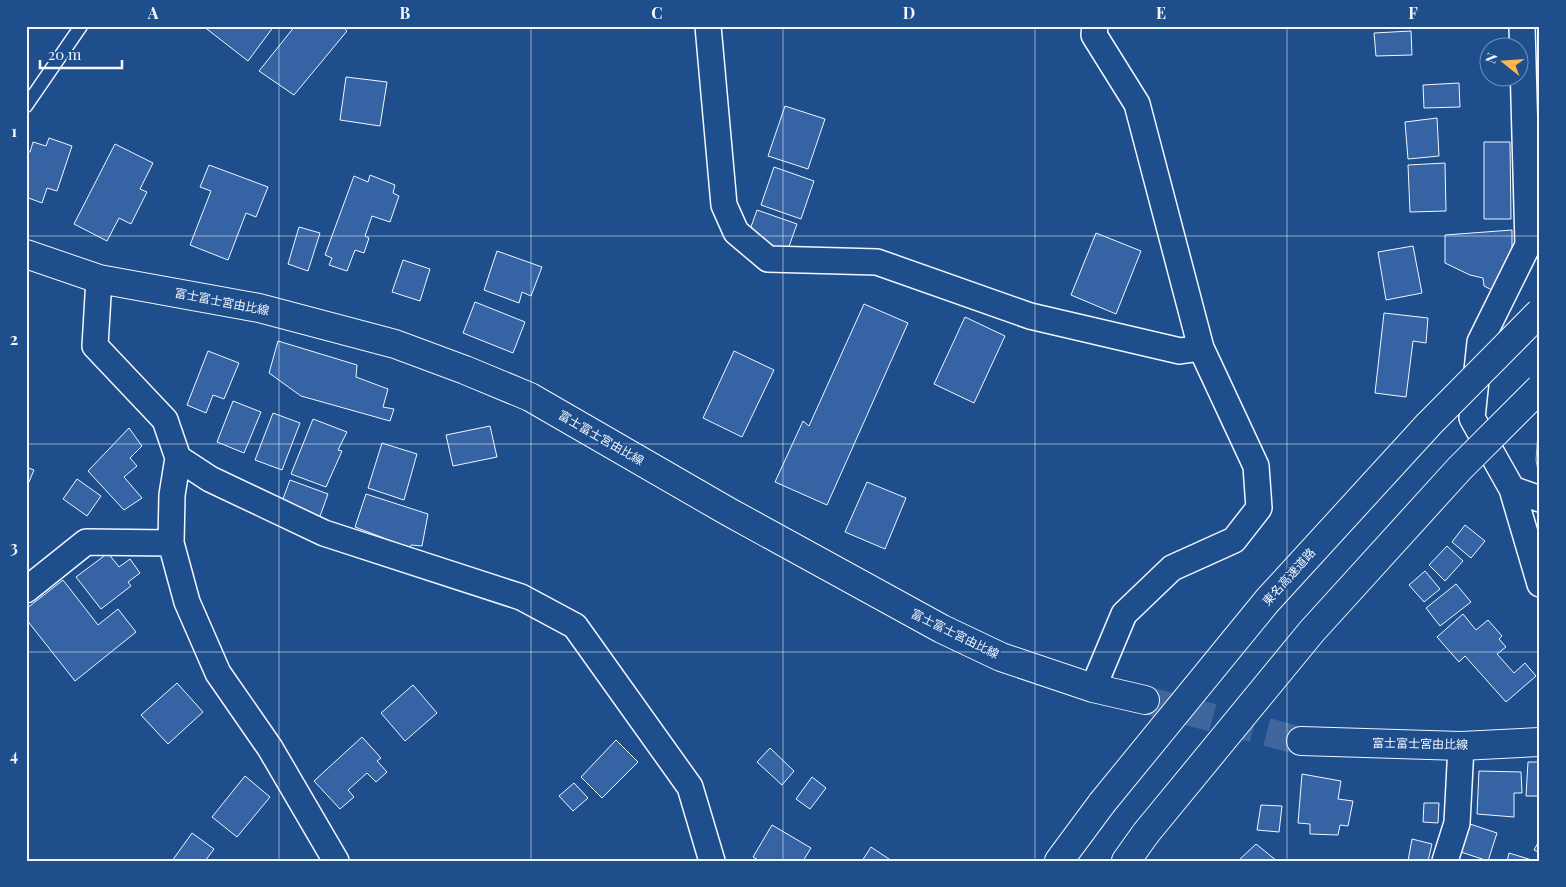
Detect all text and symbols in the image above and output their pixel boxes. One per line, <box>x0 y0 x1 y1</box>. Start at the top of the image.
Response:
text: A <box>147 2 159 23</box>
text: B <box>400 2 411 23</box>
text: C <box>651 2 663 23</box>
text: D <box>903 2 915 23</box>
text: E <box>1156 2 1166 23</box>
text: F <box>1408 2 1418 23</box>
scale bar <box>40 38 122 70</box>
north arrow <box>1478 38 1528 88</box>
text: 20 m <box>48 44 82 64</box>
text: N <box>1481 50 1502 66</box>
text: 1 <box>11 120 17 141</box>
street label: 富士富士宮由比線 <box>174 284 271 318</box>
text: 2 <box>10 328 18 349</box>
street label: 富士富士宮由比線 <box>556 406 647 468</box>
text: 3 <box>10 536 18 557</box>
street label: 東名高速道路 <box>1258 544 1318 608</box>
street label: 富士富士宮由比線 <box>909 605 1002 661</box>
street label: 富士富士宮由比線 <box>1372 734 1468 752</box>
text: 4 <box>10 744 18 765</box>

